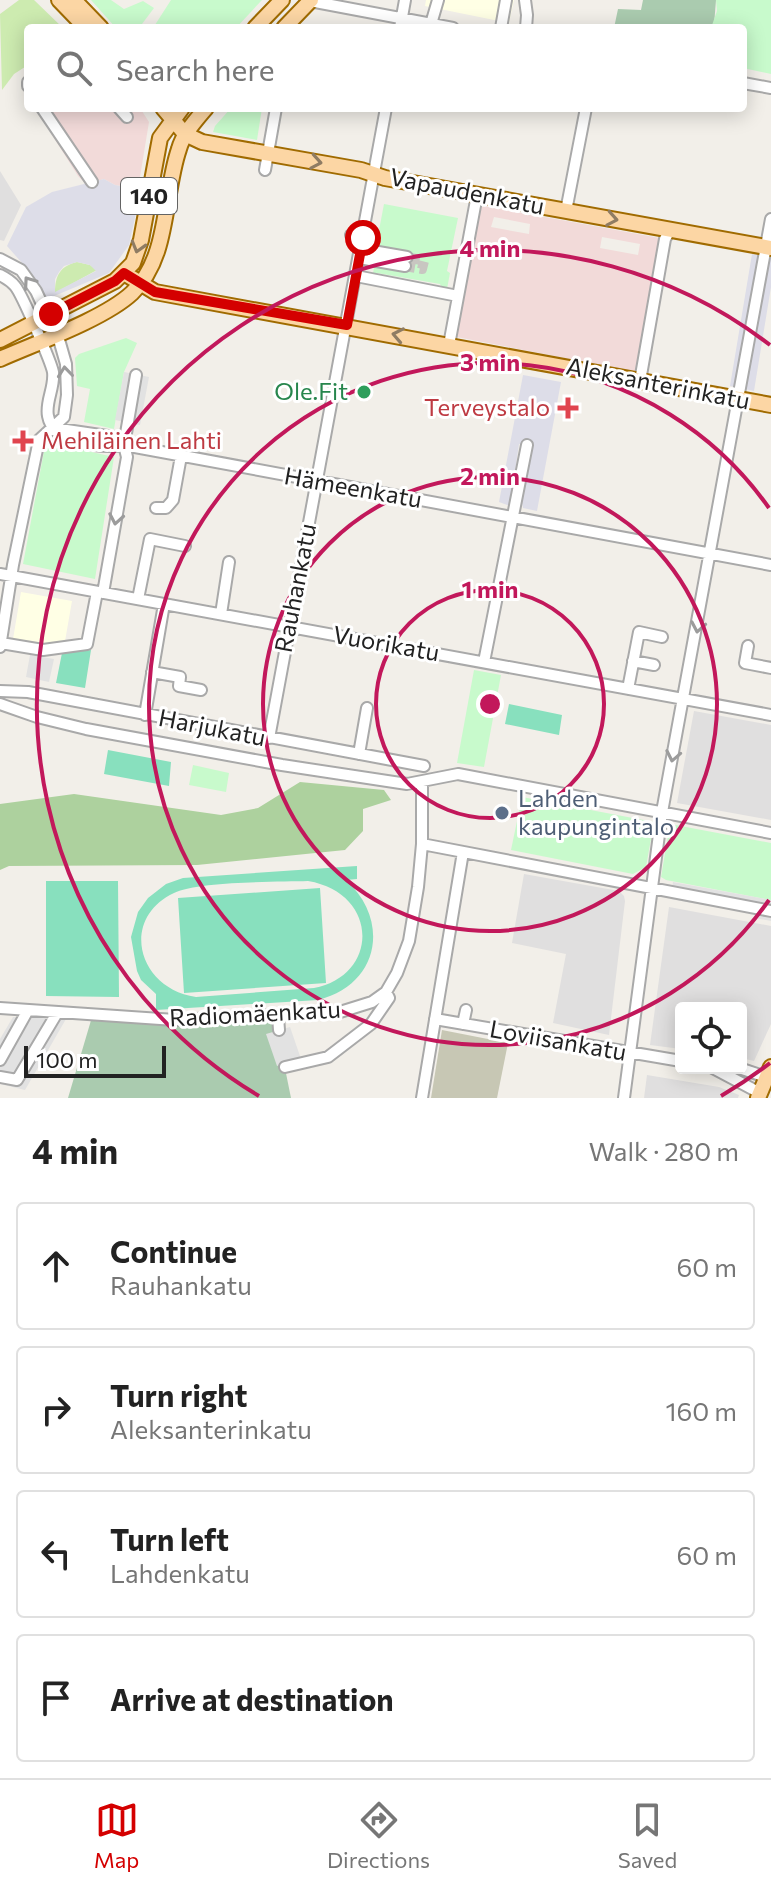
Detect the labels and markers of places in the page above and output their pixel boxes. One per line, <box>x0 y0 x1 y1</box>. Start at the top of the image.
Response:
place label: Ole.Fit <box>274 376 348 405</box>
marker: Ole.Fit <box>355 383 373 401</box>
place label: Terveystalo <box>424 392 550 421</box>
marker: Terveystalo <box>557 397 579 419</box>
place label: Mehiläinen Lahti <box>41 425 222 454</box>
marker: Mehiläinen Lahti <box>12 430 34 452</box>
centre of rings <box>476 690 504 718</box>
place label: Lahden kaupungintalo <box>518 783 674 840</box>
marker: Lahden kaupungintalo <box>493 804 511 822</box>

